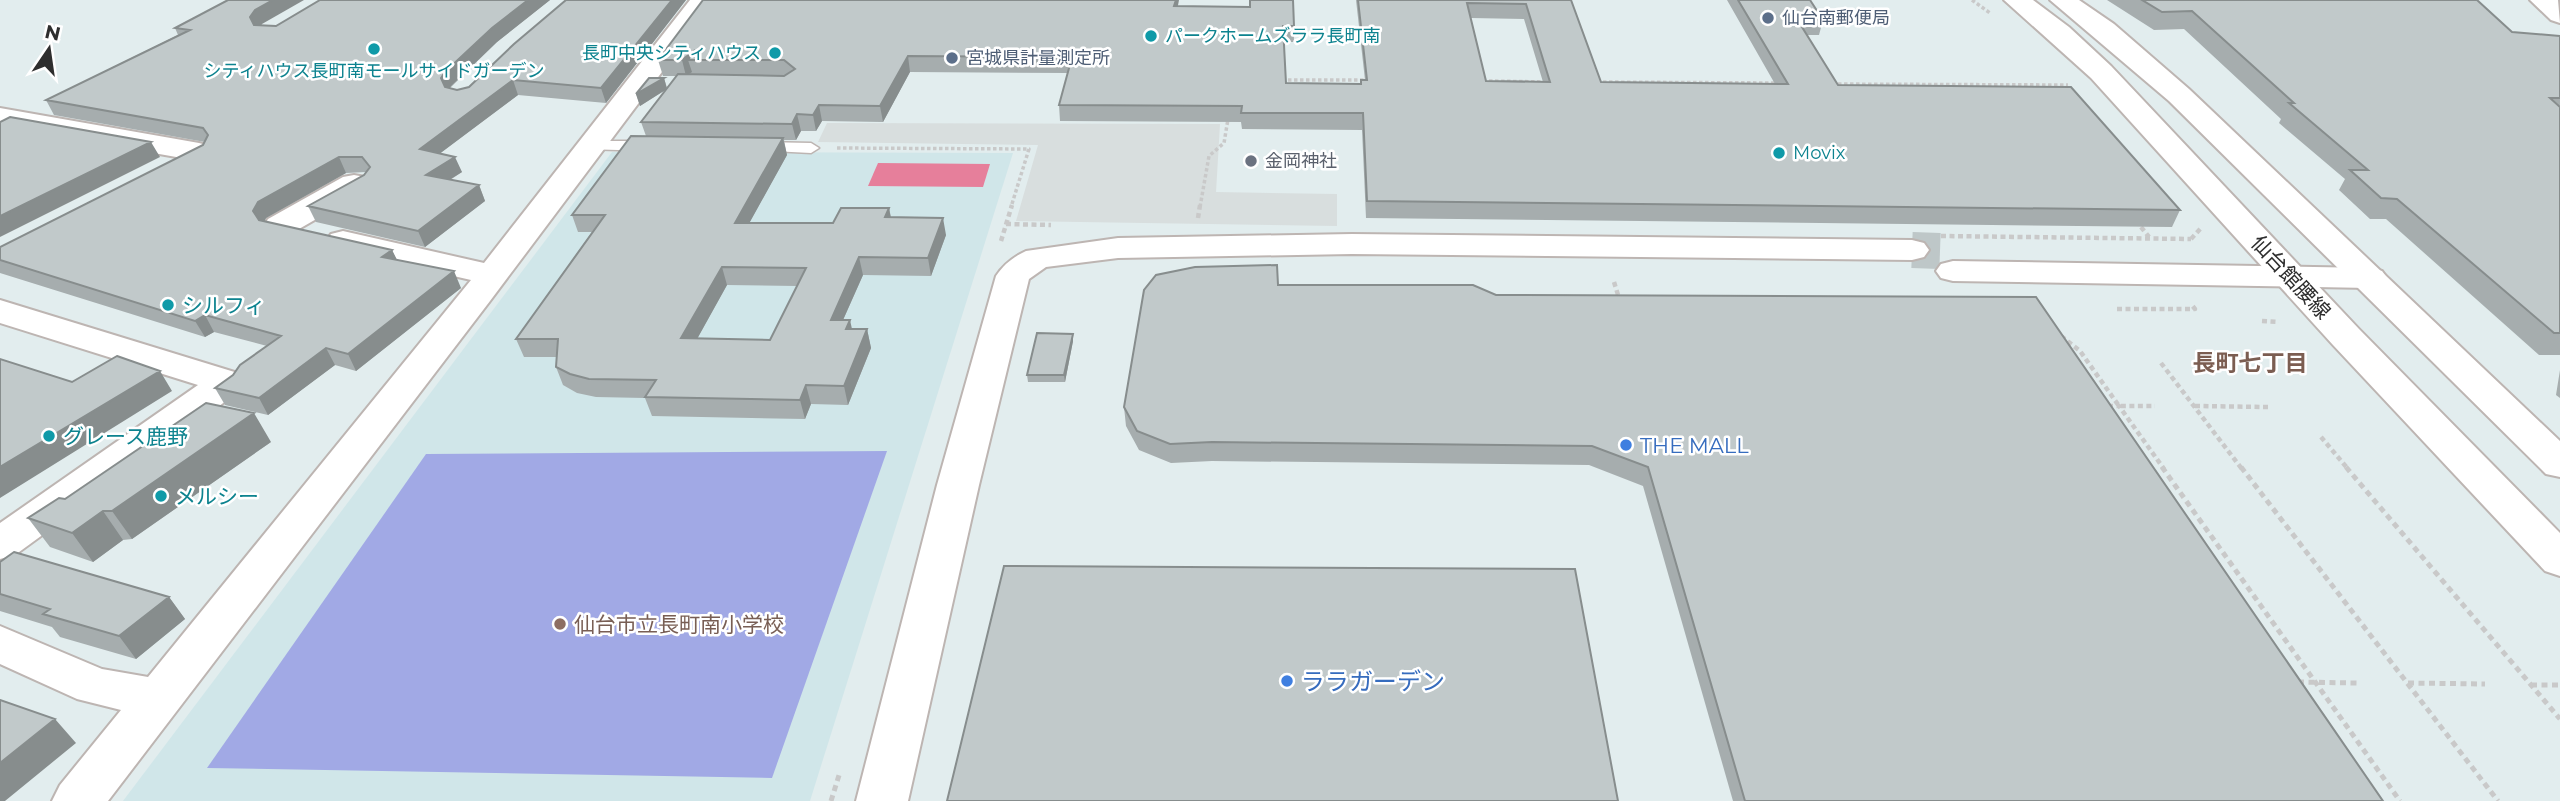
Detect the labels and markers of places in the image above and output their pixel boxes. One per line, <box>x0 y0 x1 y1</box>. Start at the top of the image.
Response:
place label: 仙台南郵便局 <box>1782 7 1890 29</box>
marker: 仙台南郵便局 <box>1760 10 1776 26</box>
place label: パークホームズララ長町南 <box>1165 25 1380 47</box>
marker: パークホームズララ長町南 <box>1143 28 1159 44</box>
marker: シティハウス長町南モールサイドガーデン <box>366 41 382 57</box>
place label: 長町中央シティハウス <box>582 42 761 64</box>
marker: 長町中央シティハウス <box>767 45 783 61</box>
place label: 宮城県計量測定所 <box>966 47 1110 69</box>
marker: 宮城県計量測定所 <box>944 50 960 66</box>
place label: シティハウス長町南モールサイドガーデン <box>204 60 544 82</box>
place label: Movix <box>1793 142 1846 164</box>
marker: Movix <box>1771 145 1787 161</box>
place label: 金岡神社 <box>1265 150 1337 172</box>
marker: 金岡神社 <box>1243 153 1259 169</box>
place label: シルフィ <box>182 293 266 318</box>
marker: シルフィ <box>160 297 176 313</box>
place label: グレース鹿野 <box>63 424 188 449</box>
marker: グレース鹿野 <box>41 428 57 444</box>
place label: THE MALL <box>1640 433 1749 458</box>
marker: THE MALL <box>1618 437 1634 453</box>
place label: メルシー <box>175 484 259 509</box>
marker: メルシー <box>153 488 169 504</box>
place label: 仙台市立長町南小学校 <box>574 612 784 637</box>
marker: 仙台市立長町南小学校 <box>552 616 568 632</box>
place label: ララガーデン <box>1301 667 1445 696</box>
marker: ララガーデン <box>1279 673 1295 689</box>

